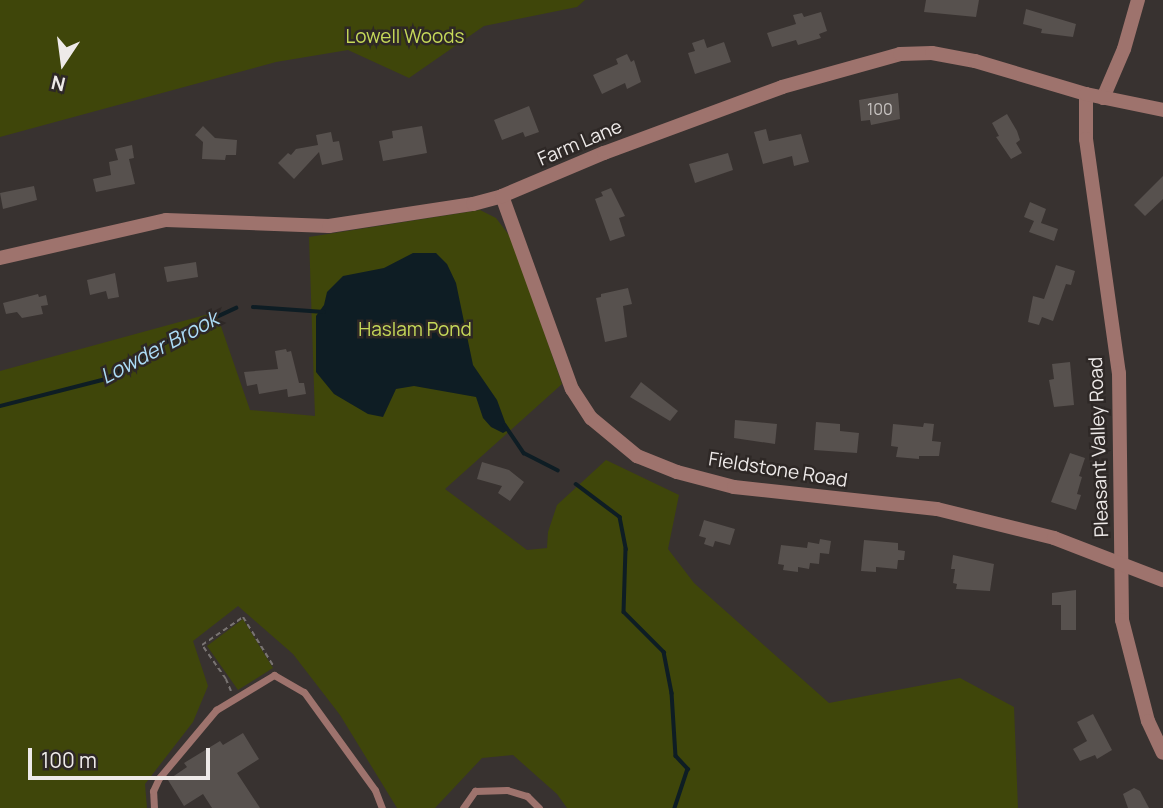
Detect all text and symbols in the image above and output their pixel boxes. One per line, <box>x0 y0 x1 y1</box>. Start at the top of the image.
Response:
park label: Lowell Woods <box>346 26 464 48</box>
north arrow <box>28 28 98 98</box>
text: N <box>49 69 68 98</box>
house number: 100 <box>867 99 893 119</box>
street label: Farm Lane <box>535 115 625 171</box>
water label: Lowder Brook <box>96 305 222 389</box>
park label: Haslam Pond <box>358 319 472 341</box>
street label: Pleasant Valley Road <box>1084 356 1114 538</box>
street label: Fieldstone Road <box>707 448 849 492</box>
scale bar <box>32 734 214 778</box>
text: 100 m <box>41 746 97 774</box>

